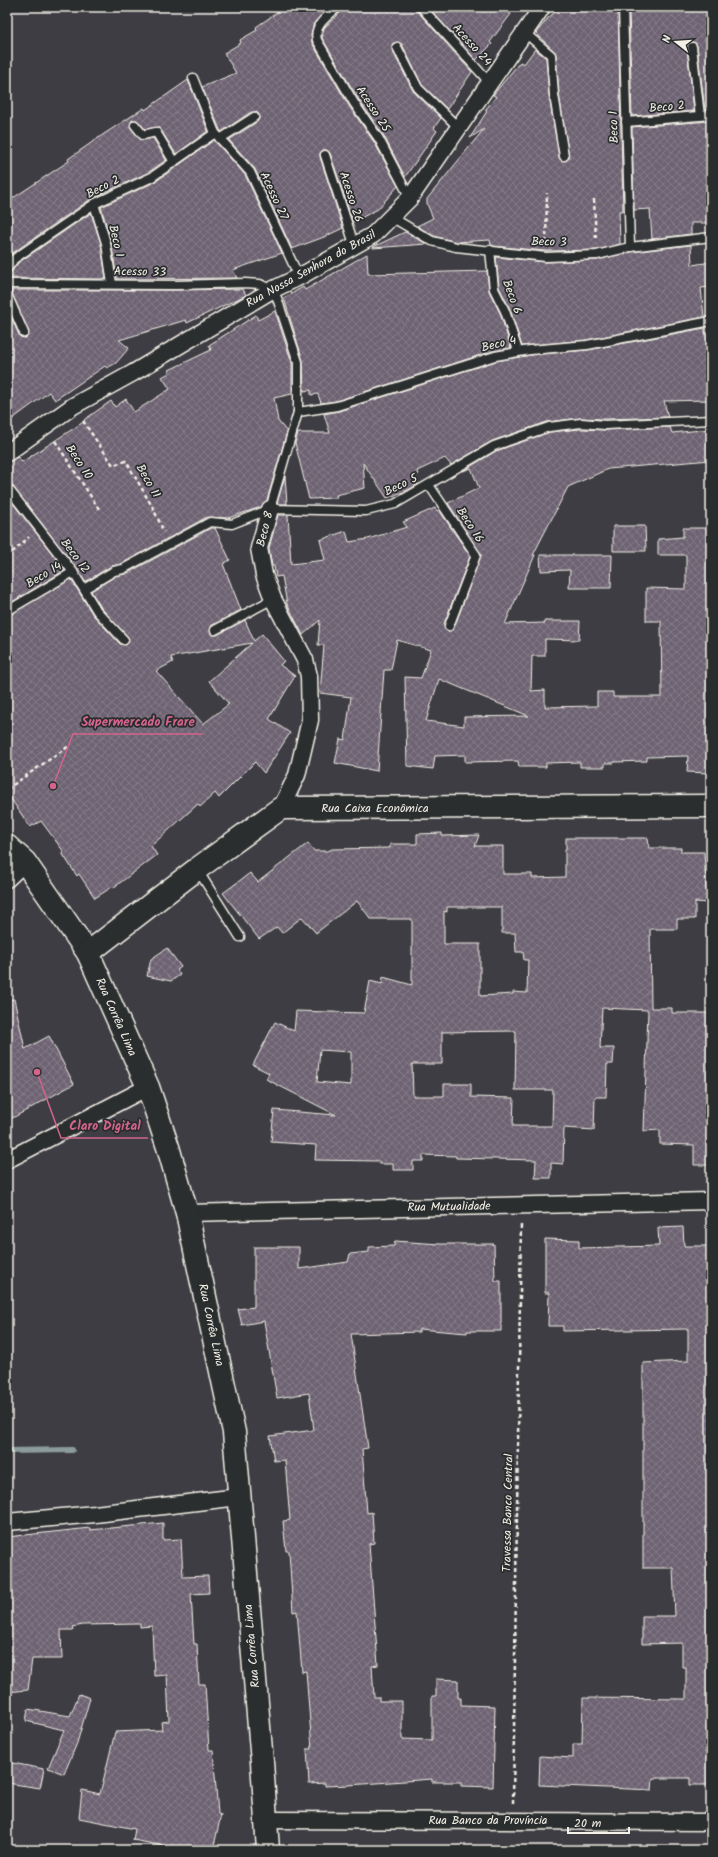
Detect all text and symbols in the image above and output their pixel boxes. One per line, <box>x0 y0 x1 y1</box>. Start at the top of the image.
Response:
street label: Acesso 24 <box>448 19 497 71</box>
north arrow <box>656 22 696 62</box>
text: N <box>658 33 677 45</box>
street label: Acesso 25 <box>351 82 396 137</box>
street label: Beco 2 <box>648 96 686 118</box>
street label: Beco 1 <box>604 110 624 144</box>
street label: Acesso 27 <box>255 169 294 224</box>
street label: Acesso 26 <box>334 169 368 225</box>
street label: Beco 2 <box>83 170 123 204</box>
street label: Beco 1 <box>103 223 129 259</box>
street label: Rua Nossa Senhora do Brasil <box>242 225 380 313</box>
street label: Beco 3 <box>531 232 567 252</box>
street label: Acesso 33 <box>114 262 166 282</box>
street label: Beco 6 <box>497 277 527 317</box>
street label: Beco 4 <box>480 331 519 357</box>
street label: Beco 10 <box>61 441 97 483</box>
street label: Beco 11 <box>131 461 165 502</box>
street label: Beco 5 <box>381 468 422 501</box>
street label: Beco 16 <box>451 503 489 547</box>
street label: Beco 8 <box>251 509 279 549</box>
street label: Beco 12 <box>56 534 94 578</box>
street label: Beco 14 <box>22 557 66 593</box>
callout: Supermercado Frare <box>73 709 203 734</box>
text: Supermercado Frare <box>81 712 195 733</box>
street label: Rua Caixa Econômica <box>321 799 429 818</box>
street label: Rua Corrêa Lima <box>90 975 142 1060</box>
callout: Claro Digital <box>61 1113 148 1138</box>
text: Claro Digital <box>69 1116 141 1137</box>
street label: Rua Mutualidade <box>407 1197 491 1217</box>
street label: Rua Corrêa Lima <box>193 1282 229 1368</box>
street label: Travessa Banco Central <box>497 1453 519 1572</box>
street label: Rua Corrêa Lima <box>239 1603 265 1689</box>
scale bar <box>568 1809 629 1835</box>
street label: Rua Banco da Província <box>429 1811 548 1830</box>
text: 20 m <box>574 1814 602 1833</box>

